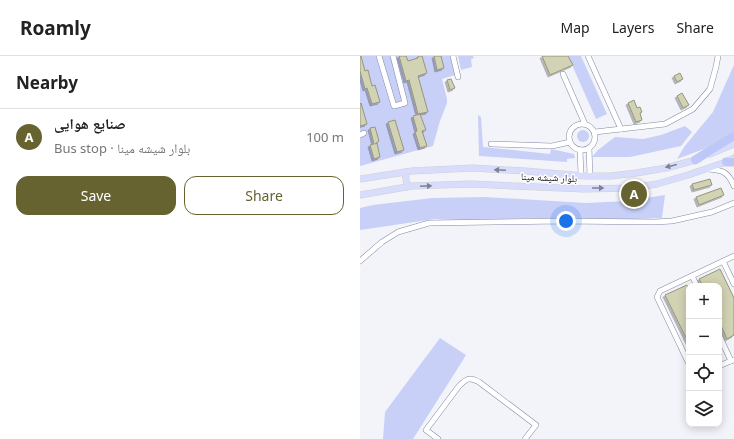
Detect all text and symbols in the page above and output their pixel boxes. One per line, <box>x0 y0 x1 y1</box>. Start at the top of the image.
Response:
text: Roamly <box>20 15 91 41</box>
text: Map <box>561 18 590 37</box>
text: Layers <box>612 18 654 37</box>
text: Share <box>676 18 714 37</box>
text: Nearby <box>16 71 78 94</box>
text: صنایع هوایی <box>54 113 126 133</box>
text: A <box>25 128 34 146</box>
text: 100 m <box>306 128 344 146</box>
text: Bus stop · بلوار شیشه مینا <box>54 139 190 157</box>
one-way arrow <box>665 164 677 170</box>
one-way arrow <box>494 166 506 173</box>
street label: بلوار شیشه مینا <box>521 169 578 185</box>
button: Save <box>16 176 176 215</box>
button: Share <box>184 176 344 215</box>
pin: A <box>621 179 647 209</box>
one-way arrow <box>420 182 432 189</box>
one-way arrow <box>592 185 604 192</box>
your location <box>556 211 576 231</box>
map controls <box>686 283 722 427</box>
button: + <box>686 283 722 319</box>
button: − <box>686 319 722 355</box>
button: locate <box>686 355 722 391</box>
button: layers <box>686 391 722 427</box>

